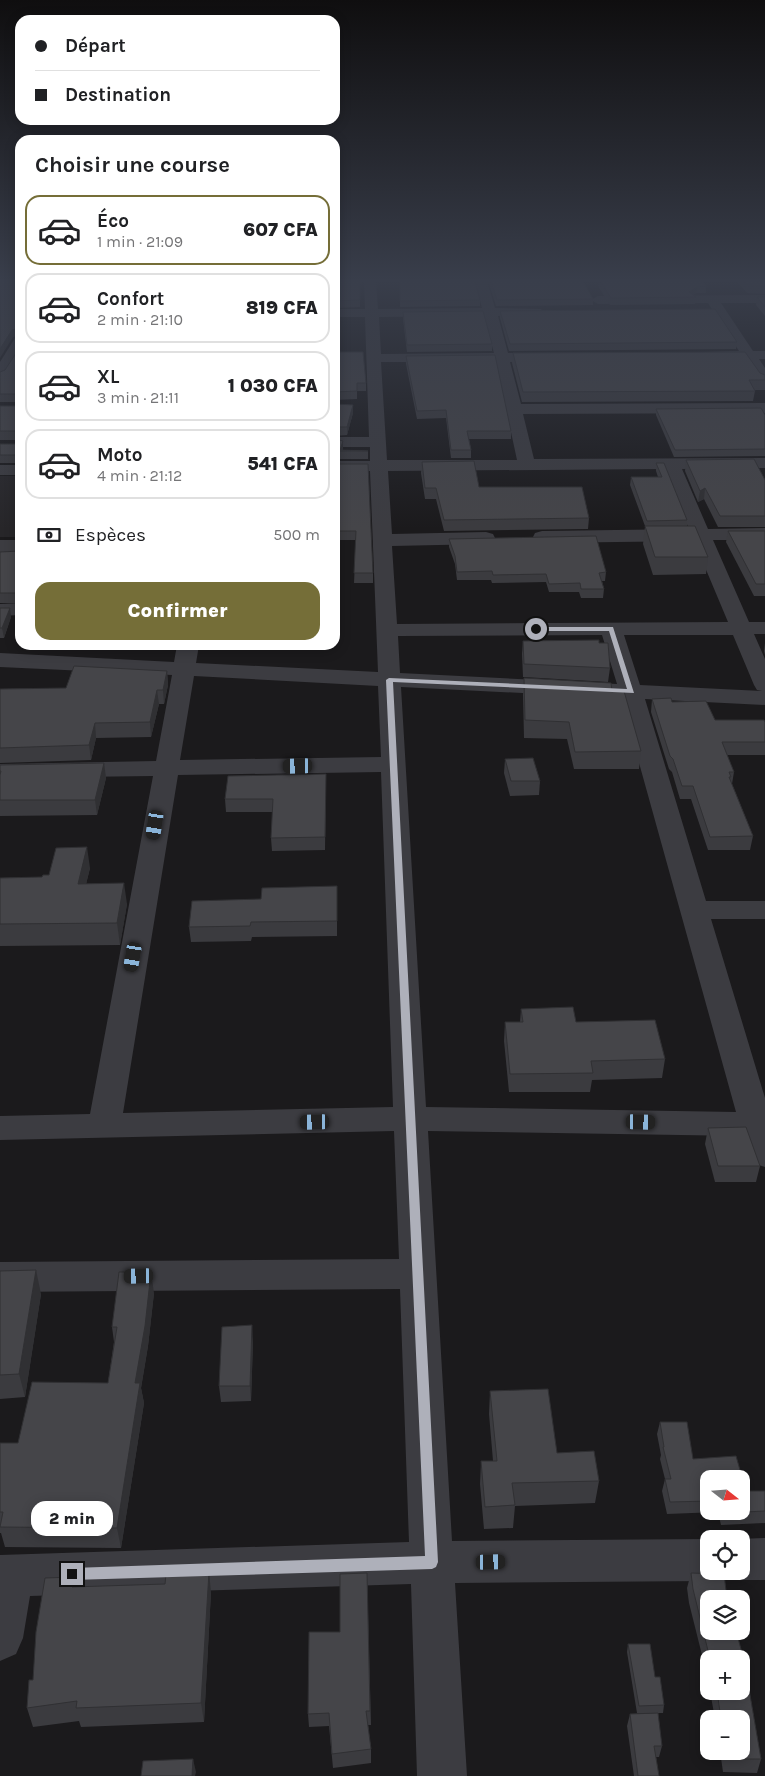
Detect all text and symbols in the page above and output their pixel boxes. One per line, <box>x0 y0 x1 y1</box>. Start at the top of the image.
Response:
text: Départ <box>65 35 126 57</box>
text: Destination <box>65 84 171 106</box>
text: Choisir une course <box>35 152 230 178</box>
icon: car <box>37 208 82 253</box>
text: Éco <box>97 210 129 232</box>
text: 607 CFA <box>243 219 318 241</box>
text: 1 min · 21:09 <box>97 232 183 251</box>
icon: car <box>37 286 82 331</box>
text: Confort <box>97 288 164 310</box>
text: 819 CFA <box>246 297 318 319</box>
text: 2 min · 21:10 <box>97 310 183 329</box>
icon: car <box>37 364 82 409</box>
text: XL <box>97 366 119 388</box>
text: 1 030 CFA <box>228 375 318 397</box>
text: 3 min · 21:11 <box>97 388 179 407</box>
icon: car <box>37 442 82 487</box>
text: Moto <box>97 444 143 466</box>
text: 541 CFA <box>247 453 318 475</box>
text: 4 min · 21:12 <box>97 466 182 485</box>
icon: cash <box>35 521 63 549</box>
text: Espèces <box>75 524 146 546</box>
text: 500 m <box>273 525 320 544</box>
button: Confirmer <box>35 582 320 640</box>
route start <box>525 618 547 640</box>
car <box>282 758 313 774</box>
car <box>145 809 164 841</box>
car <box>123 941 142 973</box>
car <box>299 1114 330 1130</box>
car <box>625 1114 656 1130</box>
car <box>123 1268 154 1284</box>
north arrow <box>700 1470 750 1520</box>
map controls <box>700 1470 750 1760</box>
callout: 2 min <box>31 1502 113 1536</box>
text: 2 min <box>49 1509 95 1528</box>
button: locate <box>700 1530 750 1580</box>
car <box>475 1554 506 1570</box>
route end <box>61 1563 83 1585</box>
button: layers <box>700 1590 750 1640</box>
button: + <box>700 1650 750 1700</box>
button: − <box>700 1710 750 1760</box>

